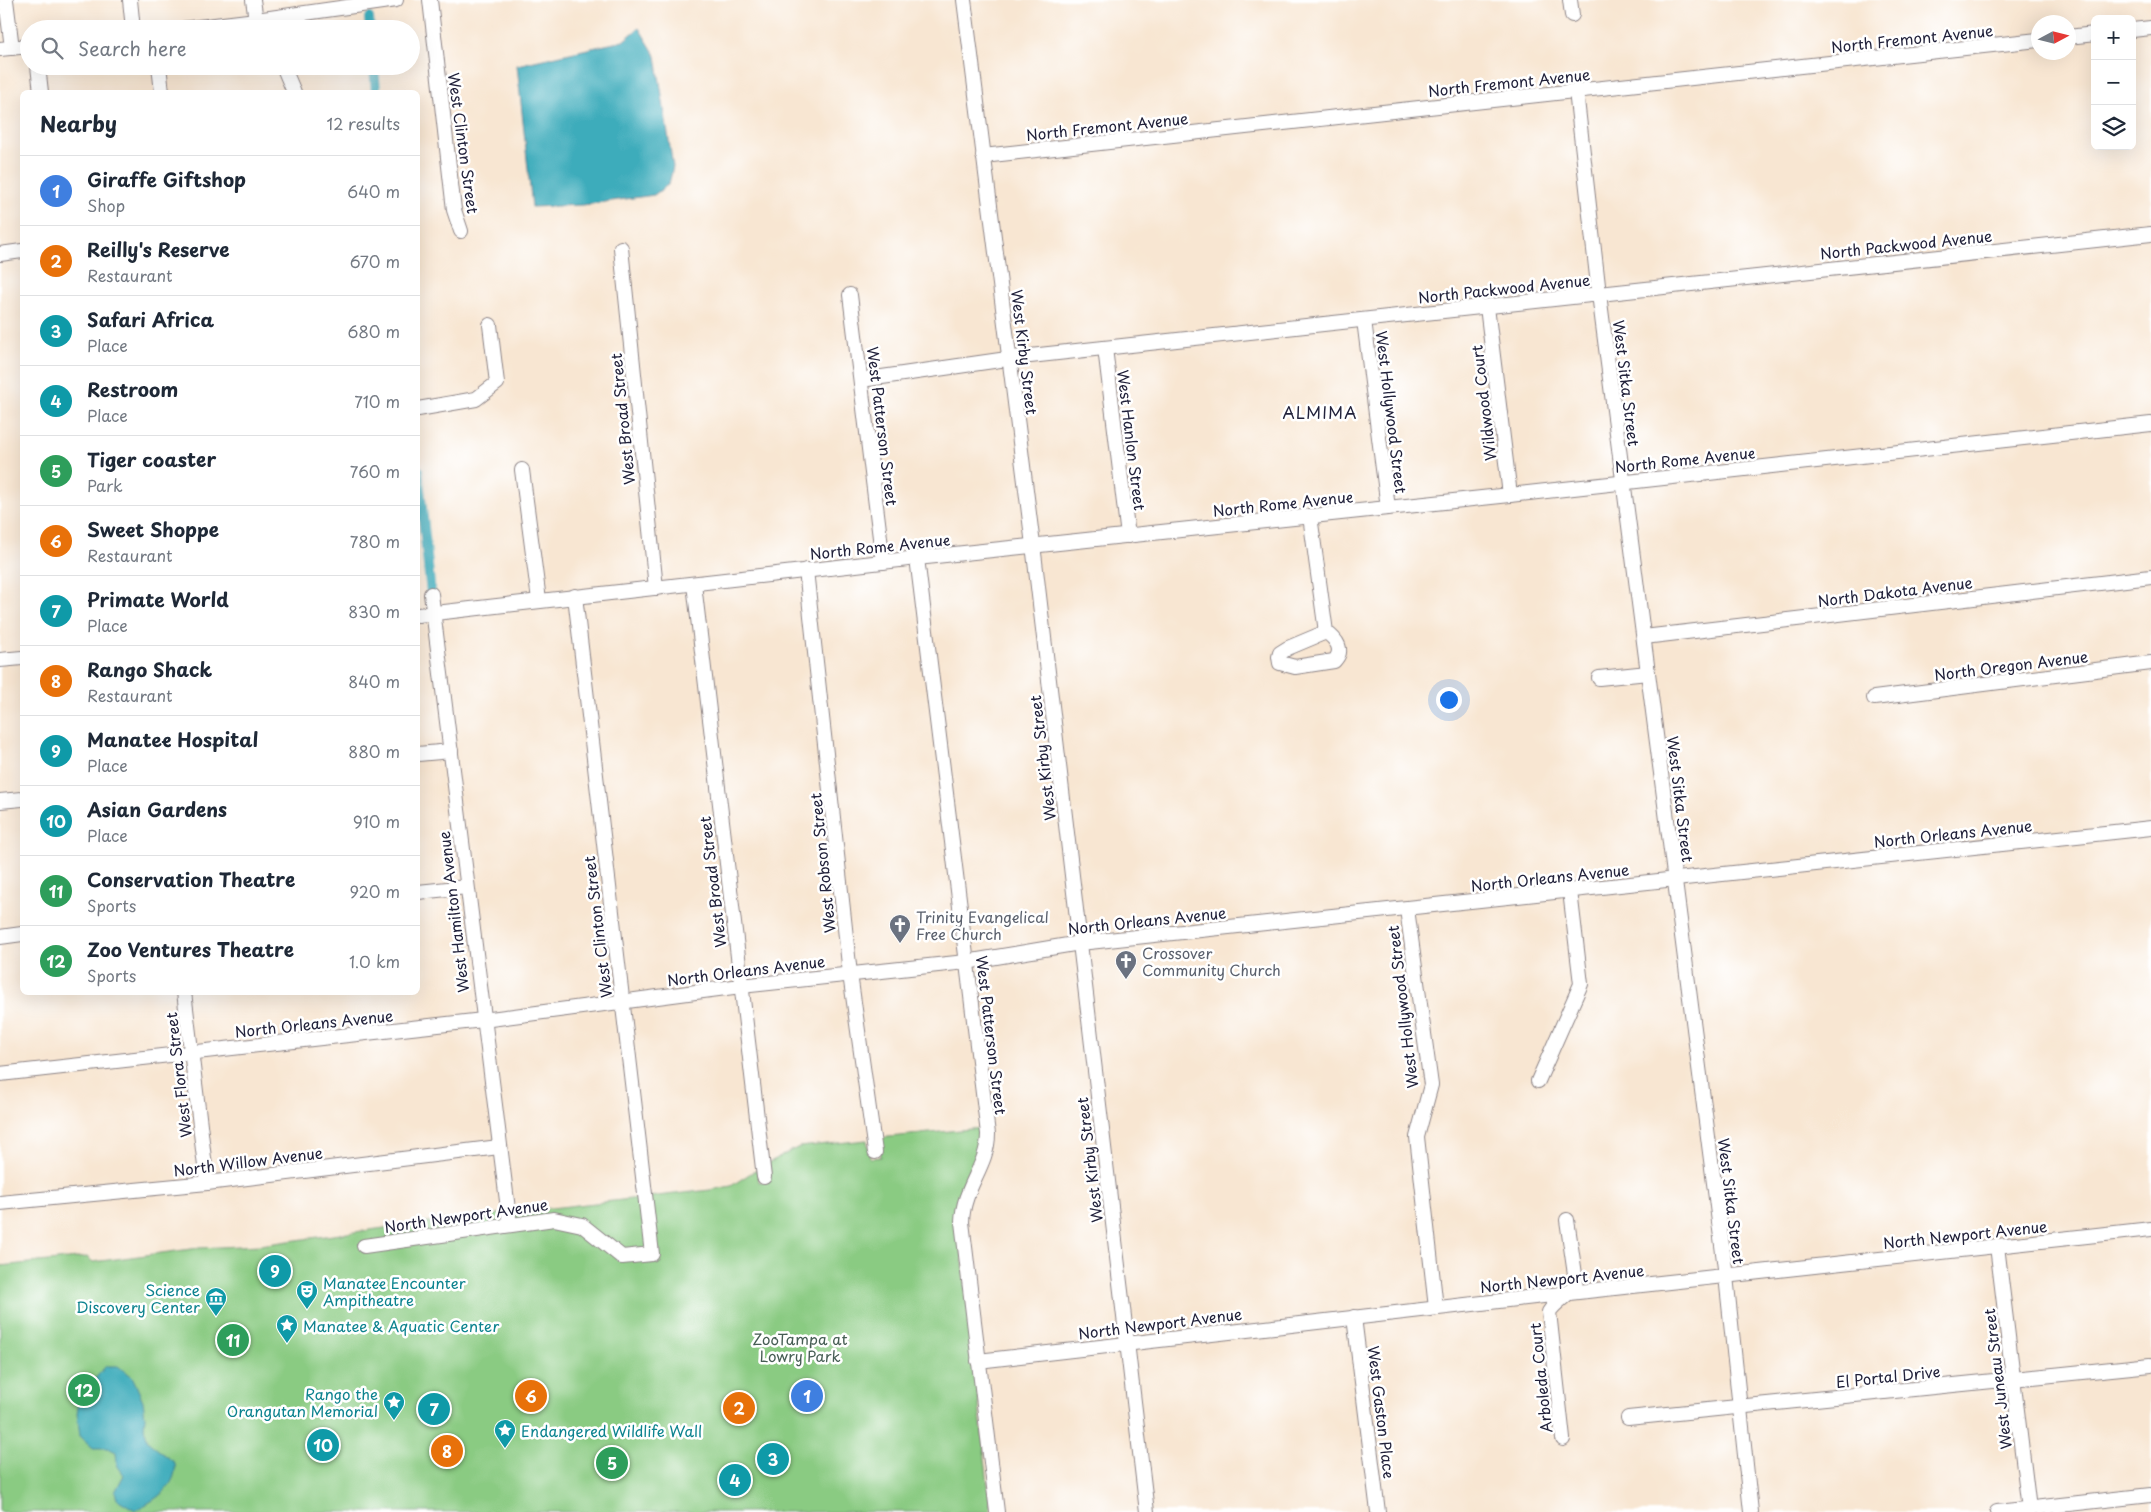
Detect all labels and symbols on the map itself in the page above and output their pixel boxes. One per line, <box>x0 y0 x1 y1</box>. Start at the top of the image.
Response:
north arrow <box>2031 15 2076 60</box>
street label: North Fremont Avenue <box>1830 18 1994 58</box>
street label: North Fremont Avenue <box>1427 62 1591 102</box>
street label: West Clinton Street <box>443 71 485 215</box>
street label: North Fremont Avenue <box>1025 106 1189 146</box>
street label: North Packwood Avenue <box>1819 224 1993 264</box>
street label: North Packwood Avenue <box>1417 268 1591 308</box>
street label: West Kirby Street <box>1006 288 1044 416</box>
street label: West Sitka Street <box>1608 319 1646 447</box>
street label: West Hollywood Street <box>1371 329 1413 495</box>
street label: Wildwood Court <box>1464 344 1502 462</box>
street label: West Patterson Street <box>862 345 904 507</box>
street label: West Broad Street <box>604 352 640 486</box>
street label: West Hanlon Street <box>1112 368 1152 512</box>
district label: ALMIMA <box>1283 400 1357 424</box>
street label: North Rome Avenue <box>1614 440 1756 478</box>
street label: North Rome Avenue <box>1212 484 1354 522</box>
street label: North Rome Avenue <box>809 527 951 565</box>
street label: North Dakota Avenue <box>1816 570 1974 612</box>
street label: North Oregon Avenue <box>1933 644 2089 686</box>
your location <box>1436 687 1462 713</box>
street label: West Kirby Street <box>1023 694 1061 822</box>
street label: West Sitka Street <box>1662 735 1700 863</box>
street label: West Robson Street <box>803 792 841 934</box>
street label: North Orleans Avenue <box>1873 813 2033 853</box>
street label: West Broad Street <box>693 815 731 949</box>
street label: West Hamilton Avenue <box>432 830 474 994</box>
street label: West Clinton Street <box>577 855 617 999</box>
street label: North Orleans Avenue <box>1470 857 1630 897</box>
street label: North Orleans Avenue <box>1067 900 1227 940</box>
place label: Trinity Evangelical Free Church <box>916 905 1049 945</box>
church icon: Trinity Evangelical Free Church <box>888 913 912 944</box>
street label: West Hollywood Street <box>1381 924 1423 1090</box>
place label: Crossover Community Church <box>1142 941 1281 981</box>
street label: North Orleans Avenue <box>666 949 826 991</box>
church icon: Crossover Community Church <box>1114 949 1138 980</box>
street label: West Patterson Street <box>971 954 1013 1116</box>
street label: North Orleans Avenue <box>234 1003 394 1043</box>
street label: West Flora Street <box>159 1011 197 1139</box>
street label: West Kirby Street <box>1070 1096 1108 1224</box>
street label: West Sitka Street <box>1713 1137 1751 1265</box>
street label: North Willow Avenue <box>172 1140 324 1182</box>
street label: North Newport Avenue <box>383 1192 549 1238</box>
street label: North Newport Avenue <box>1882 1214 2048 1254</box>
pin: 9 <box>259 1252 291 1290</box>
street label: North Newport Avenue <box>1479 1258 1645 1298</box>
place label: Manatee Encounter Ampitheatre <box>323 1271 466 1311</box>
place label: Science Discovery Center <box>76 1278 200 1318</box>
theatre icon: Manatee Encounter Ampitheatre <box>295 1279 319 1310</box>
museum icon: Science Discovery Center <box>204 1286 228 1317</box>
street label: North Newport Avenue <box>1077 1302 1243 1344</box>
street label: West Juneau Street <box>1977 1307 2017 1451</box>
place icon: Manatee & Aquatic Center <box>275 1313 299 1344</box>
place label: Manatee & Aquatic Center <box>303 1314 500 1337</box>
pin: 11 <box>217 1321 249 1359</box>
street label: Arboleda Court <box>1523 1322 1557 1434</box>
park label: ZooTampa at Lowry Park <box>753 1327 848 1367</box>
street label: West Gaston Place <box>1362 1344 1402 1480</box>
street label: El Portal Drive <box>1835 1359 1941 1393</box>
pin: 12 <box>68 1371 100 1409</box>
pin: 6 <box>515 1377 547 1415</box>
pin: 1 <box>791 1377 823 1415</box>
place label: Rango the Orangutan Memorial <box>227 1382 378 1422</box>
pin: 2 <box>723 1389 755 1427</box>
place icon: Rango the Orangutan Memorial <box>382 1390 406 1421</box>
pin: 7 <box>418 1390 450 1428</box>
place icon: Endangered Wildlife Wall <box>493 1418 517 1449</box>
place label: Endangered Wildlife Wall <box>521 1419 702 1442</box>
pin: 10 <box>307 1426 339 1464</box>
pin: 8 <box>431 1432 463 1470</box>
pin: 3 <box>757 1440 789 1478</box>
pin: 5 <box>596 1444 628 1482</box>
pin: 4 <box>719 1461 751 1499</box>

